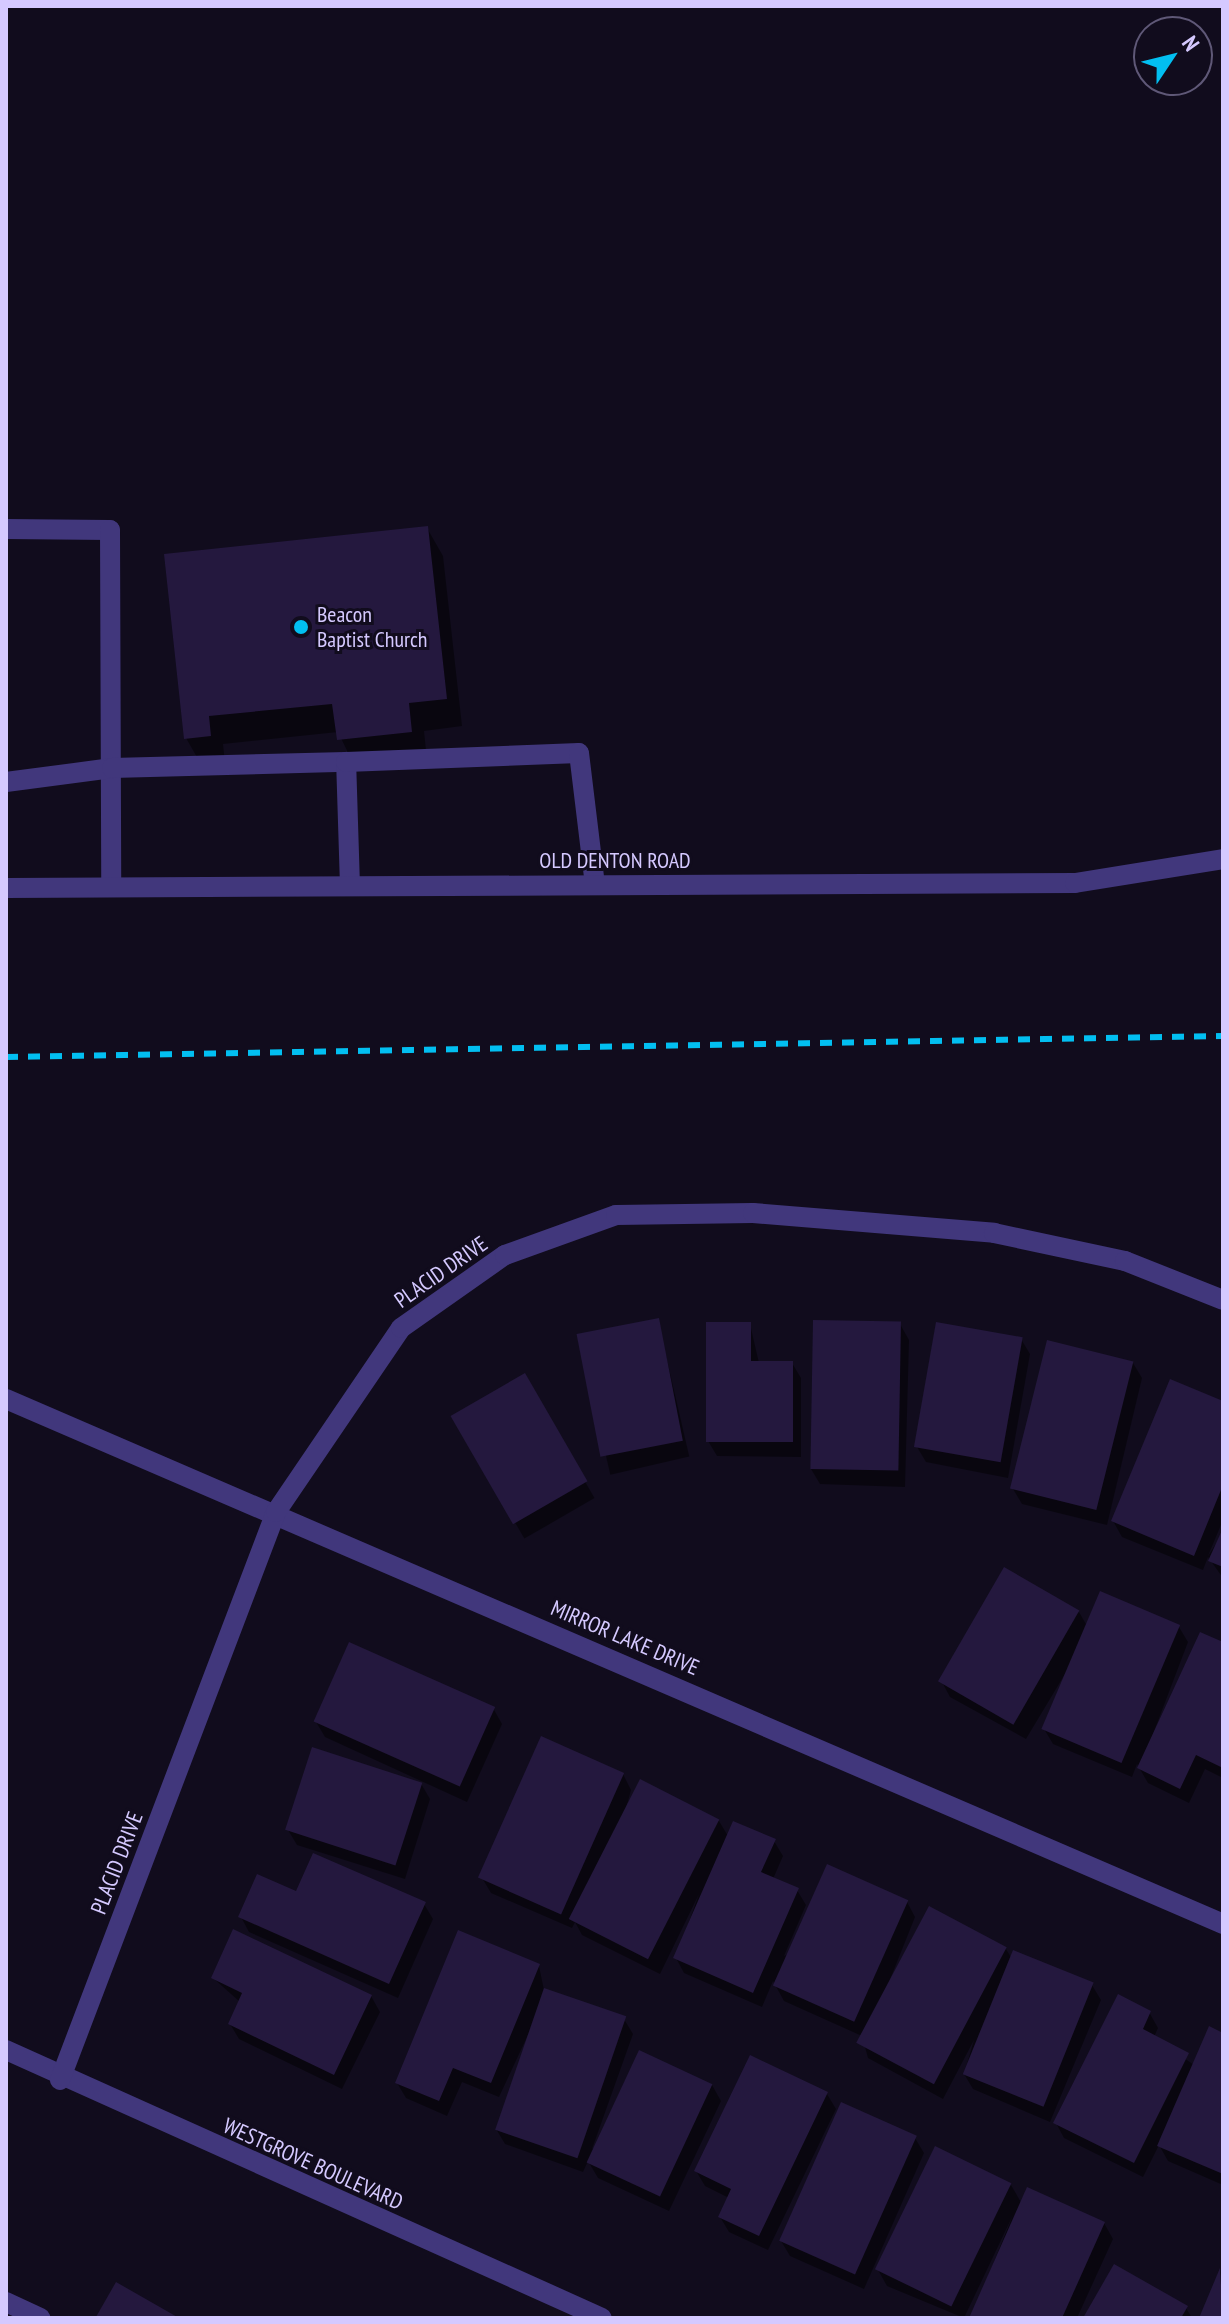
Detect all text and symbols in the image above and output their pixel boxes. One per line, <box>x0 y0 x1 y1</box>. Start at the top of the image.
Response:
north arrow <box>1133 16 1213 96</box>
text: N <box>1176 30 1206 56</box>
place label: Beacon Baptist Church <box>317 601 428 652</box>
marker: Beacon Baptist Church <box>292 618 310 636</box>
street label: OLD DENTON ROAD <box>539 848 691 874</box>
street label: PLACID DRIVE <box>389 1230 493 1314</box>
street label: MIRROR LAKE DRIVE <box>547 1595 703 1681</box>
street label: PLACID DRIVE <box>85 1808 149 1918</box>
street label: WESTGROVE BOULEVARD <box>219 2113 407 2215</box>

